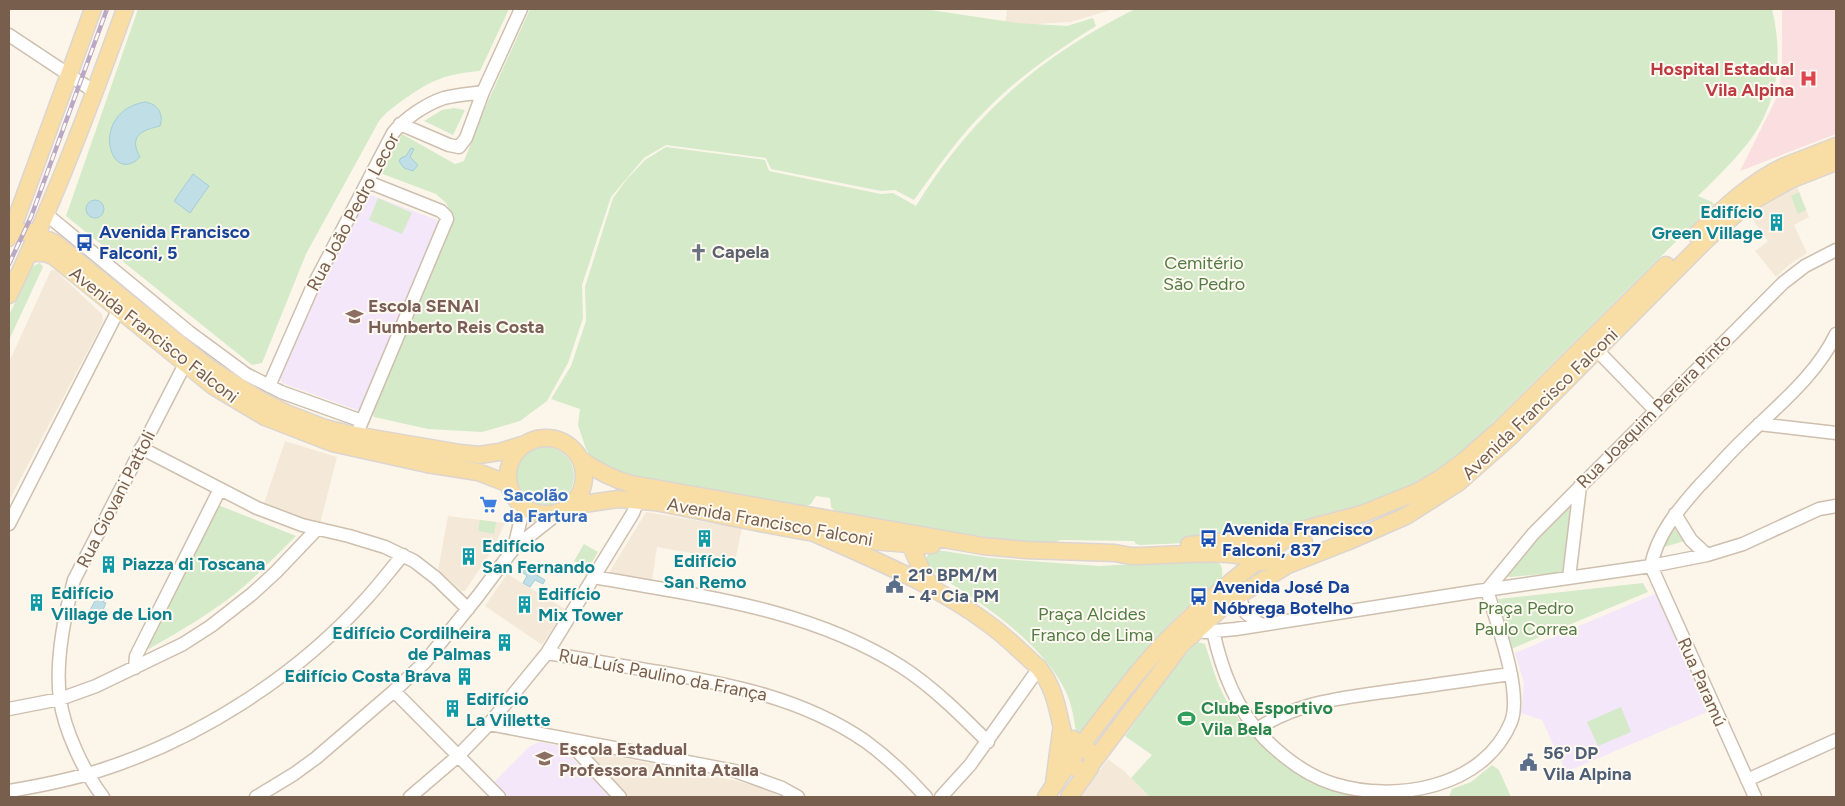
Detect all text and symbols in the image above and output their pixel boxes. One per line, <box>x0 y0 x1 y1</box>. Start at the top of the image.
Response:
place label: Hospital Estadual Vila Alpina <box>1650 58 1794 101</box>
hospital icon: Hospital Estadual Vila Alpina <box>1798 69 1818 89</box>
street label: Rua João Pedro Lecor <box>302 129 404 295</box>
place label: Edifício Green Village <box>1651 201 1763 244</box>
building icon: Edifício Green Village <box>1767 212 1787 232</box>
place label: Avenida Francisco Falconi, 5 <box>99 221 250 264</box>
bus stop icon: Avenida Francisco Falconi, 5 <box>75 232 95 252</box>
place label: Capela <box>712 241 769 263</box>
church icon: Capela <box>688 242 708 262</box>
park label: Cemitério São Pedro <box>1163 252 1245 295</box>
street label: Avenida Francisco Falconi <box>65 262 243 408</box>
place label: Escola SENAI Humberto Reis Costa <box>368 295 544 338</box>
school or university icon: Escola SENAI Humberto Reis Costa <box>344 306 364 326</box>
street label: Avenida Francisco Falconi <box>1457 324 1623 484</box>
street label: Rua Joaquim Pereira Pinto <box>1572 329 1736 493</box>
street label: Rua Giovani Pattoli <box>72 426 160 572</box>
place label: Sacolão da Fartura <box>503 484 588 527</box>
street label: Avenida Francisco Falconi <box>665 493 875 551</box>
supermarket icon: Sacolão da Fartura <box>479 495 499 515</box>
place label: Avenida Francisco Falconi, 837 <box>1222 518 1373 561</box>
building icon: Edifício San Remo <box>695 528 715 548</box>
bus stop icon: Avenida Francisco Falconi, 837 <box>1198 529 1218 549</box>
place label: Edifício San Fernando <box>482 535 595 578</box>
building icon: Edifício San Fernando <box>458 546 478 566</box>
place label: Edifício San Remo <box>664 550 746 593</box>
place label: Piazza di Toscana <box>122 553 265 575</box>
building icon: Piazza di Toscana <box>98 554 118 574</box>
place label: 21º BPM/M - 4ª Cia PM <box>908 564 999 607</box>
public building icon: 21º BPM/M - 4ª Cia PM <box>884 575 904 595</box>
place label: Avenida José Da Nóbrega Botelho <box>1213 576 1353 619</box>
place label: Edifício Village de Lion <box>51 582 172 625</box>
place label: Edifício Mix Tower <box>538 583 623 626</box>
bus stop icon: Avenida José Da Nóbrega Botelho <box>1189 587 1209 607</box>
building icon: Edifício Village de Lion <box>27 593 47 613</box>
building icon: Edifício Mix Tower <box>514 594 534 614</box>
park label: Praça Pedro Paulo Correa <box>1475 597 1577 640</box>
park label: Praça Alcides Franco de Lima <box>1031 603 1153 646</box>
place label: Edifício Cordilheira de Palmas <box>332 622 492 665</box>
building icon: Edifício Cordilheira de Palmas <box>495 633 515 653</box>
street label: Rua Paramú <box>1673 634 1731 730</box>
street label: Rua Luís Paulino da França <box>557 644 769 706</box>
place label: Edifício Costa Brava <box>285 665 451 687</box>
building icon: Edifício Costa Brava <box>455 666 475 686</box>
place label: Edifício La Villette <box>466 688 550 731</box>
place label: Clube Esportivo Vila Bela <box>1201 697 1333 740</box>
building icon: Edifício La Villette <box>442 699 462 719</box>
sports icon: Clube Esportivo Vila Bela <box>1177 708 1197 728</box>
place label: Escola Estadual Professora Annita Atalla <box>559 738 759 781</box>
place label: 56º DP Vila Alpina <box>1543 742 1632 785</box>
school or university icon: Escola Estadual Professora Annita Atalla <box>535 749 555 769</box>
public building icon: 56º DP Vila Alpina <box>1519 753 1539 773</box>

